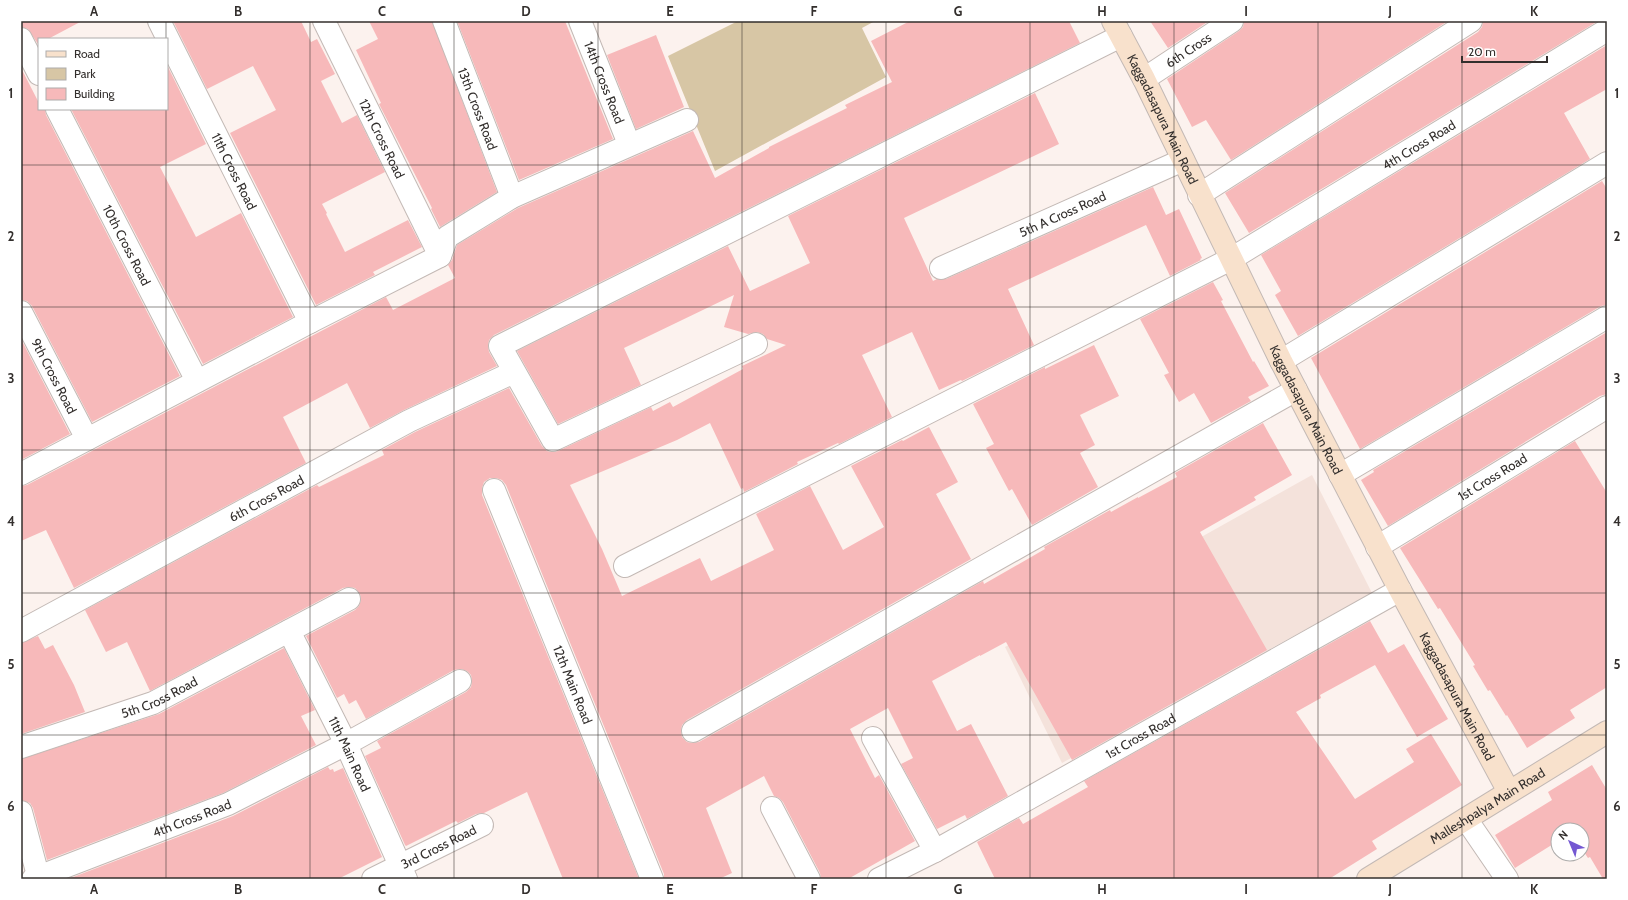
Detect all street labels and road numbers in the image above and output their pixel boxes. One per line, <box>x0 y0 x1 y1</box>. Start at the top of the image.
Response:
street label: 6th Cross <box>1162 29 1215 71</box>
street label: 14th Cross Road <box>581 39 628 126</box>
street label: Kaggadasapura Main Road <box>1124 51 1202 187</box>
street label: 13th Cross Road <box>455 65 501 152</box>
street label: 12th Cross Road <box>356 96 408 181</box>
street label: 4th Cross Road <box>1379 116 1458 173</box>
street label: 11th Cross Road <box>208 130 260 212</box>
street label: 5th A Cross Road <box>1017 187 1108 240</box>
street label: 10th Cross Road <box>100 202 154 288</box>
street label: 9th Cross Road <box>28 335 80 416</box>
street label: Kaggadasapura Main Road <box>1266 342 1346 477</box>
street label: 1st Cross Road <box>1455 450 1530 504</box>
street label: 6th Cross Road <box>226 471 307 525</box>
street label: Kaggadasapura Main Road <box>1416 629 1498 763</box>
street label: 12th Main Road <box>550 643 596 726</box>
street label: 5th Cross Road <box>119 673 200 721</box>
street label: 1st Cross Road <box>1102 710 1178 762</box>
street label: 11th Main Road <box>325 714 374 794</box>
street label: Malleshpalya Main Road <box>1427 764 1548 847</box>
street label: 4th Cross Road <box>150 796 233 840</box>
street label: 3rd Cross Road <box>398 821 479 872</box>

